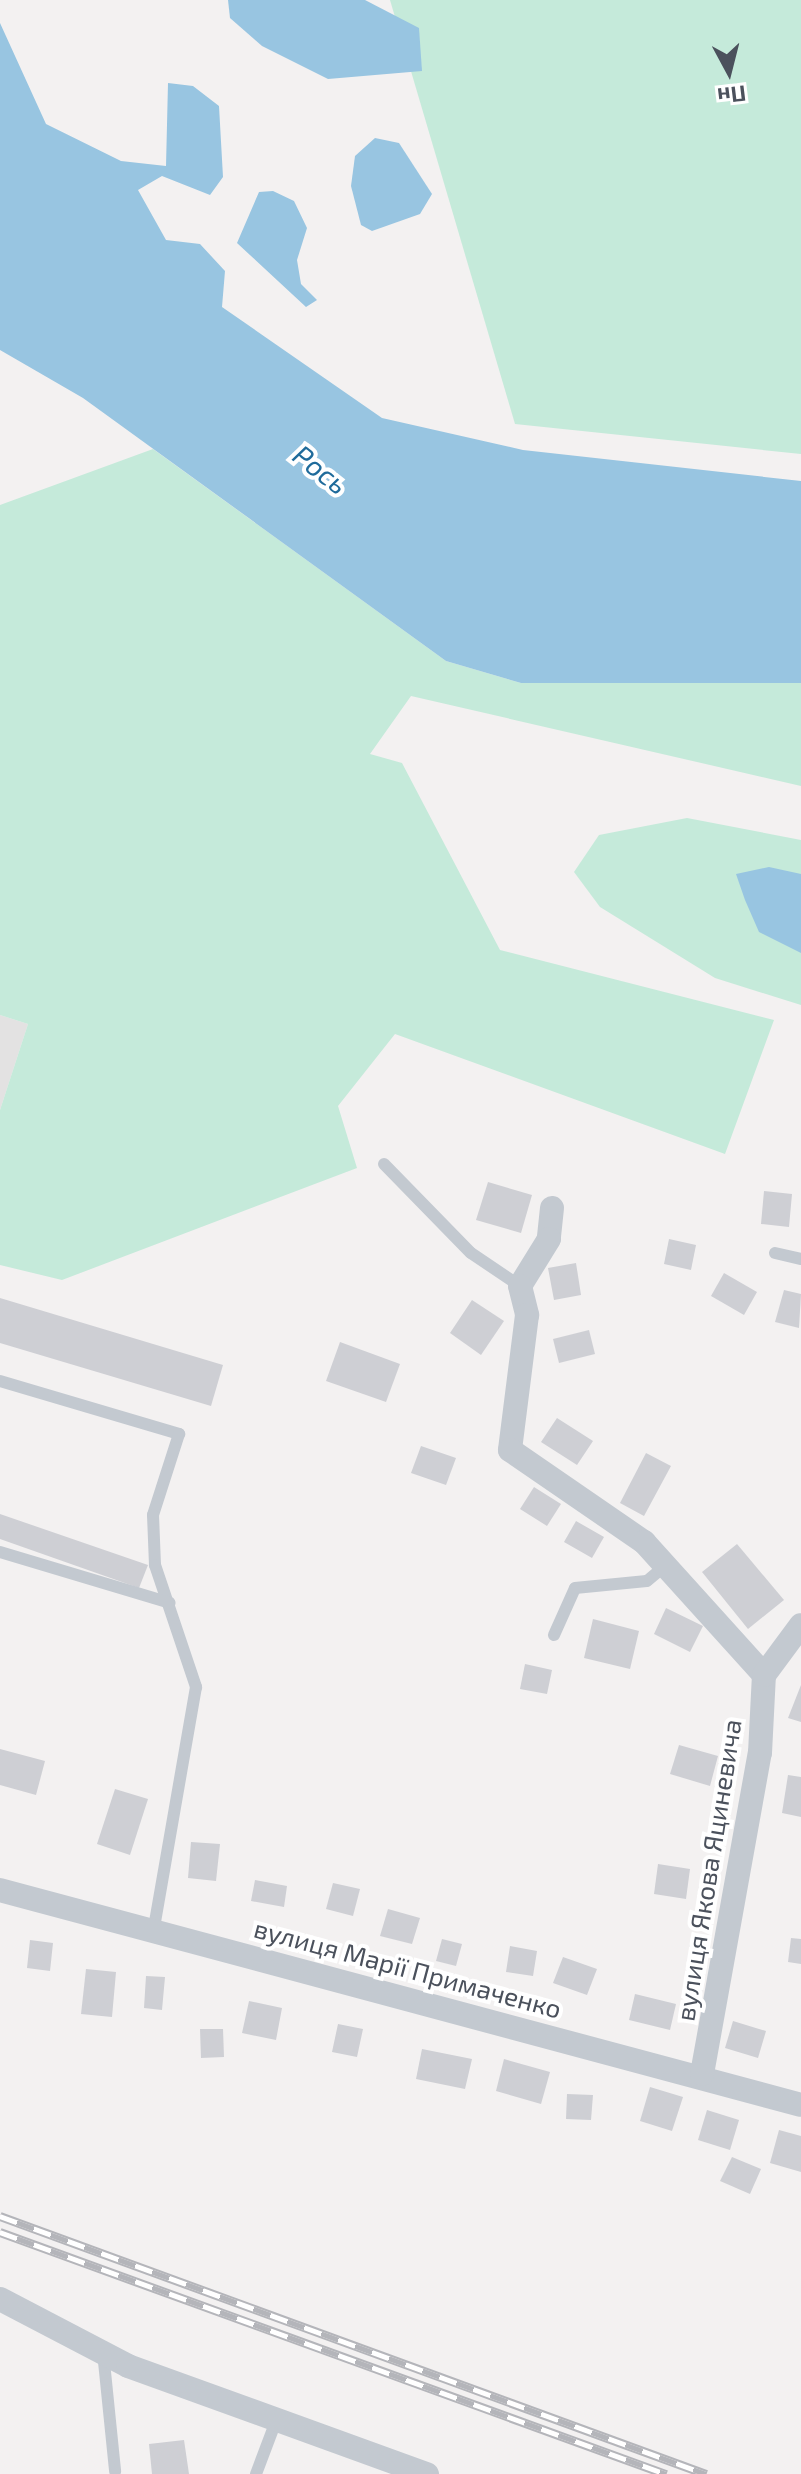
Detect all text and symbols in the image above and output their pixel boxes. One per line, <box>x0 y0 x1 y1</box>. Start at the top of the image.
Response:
north arrow <box>689 32 769 112</box>
text: Пн <box>716 81 748 110</box>
water label: Рось <box>287 437 355 501</box>
street label: вулиця Якова Яциневича <box>669 1717 747 2023</box>
street label: вулиця Марії Примаченко <box>251 1912 565 2024</box>

